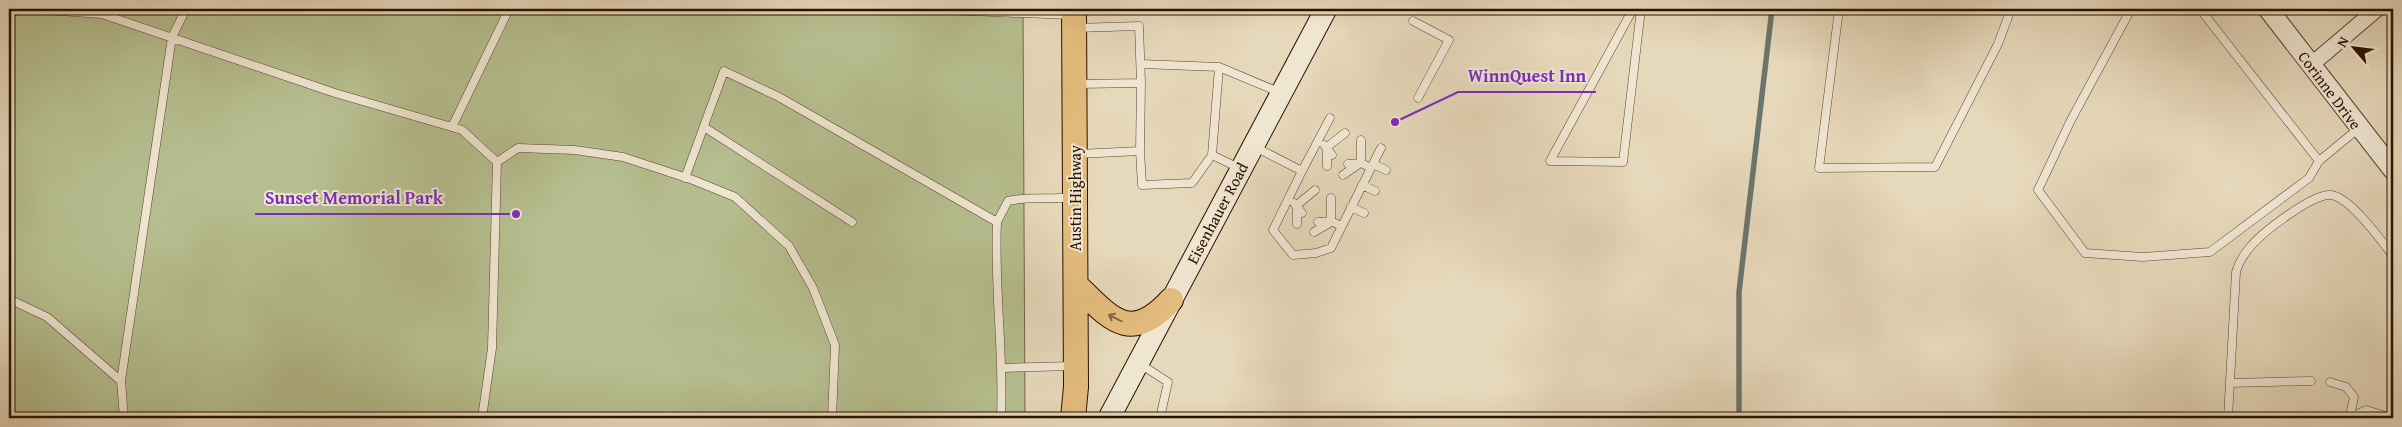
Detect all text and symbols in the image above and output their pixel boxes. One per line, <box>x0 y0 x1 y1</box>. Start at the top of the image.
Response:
north arrow <box>2330 22 2380 72</box>
text: N <box>2331 33 2354 51</box>
street label: Corinne Drive <box>2292 46 2368 134</box>
callout: WinnQuest Inn <box>1458 59 1596 92</box>
text: WinnQuest Inn <box>1468 62 1587 89</box>
street label: Austin Highway <box>1063 145 1087 251</box>
street label: Eisenhauer Road <box>1180 158 1254 268</box>
callout: Sunset Memorial Park <box>255 181 453 214</box>
text: Sunset Memorial Park <box>265 184 444 211</box>
one-way arrow <box>1107 313 1122 323</box>

